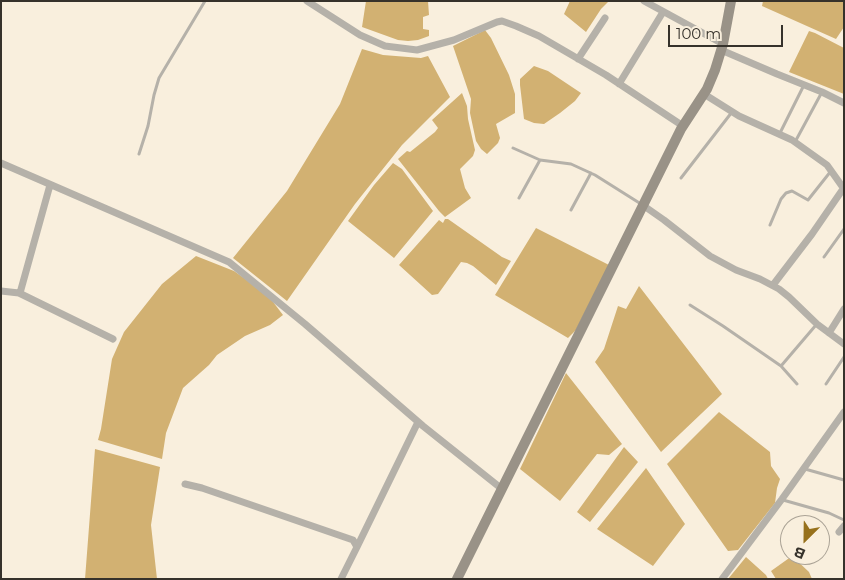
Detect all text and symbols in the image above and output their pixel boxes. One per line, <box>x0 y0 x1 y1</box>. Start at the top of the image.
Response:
scale bar <box>670 15 785 47</box>
text: 100 m <box>676 24 721 43</box>
north arrow <box>780 515 830 565</box>
text: B <box>791 543 808 563</box>

